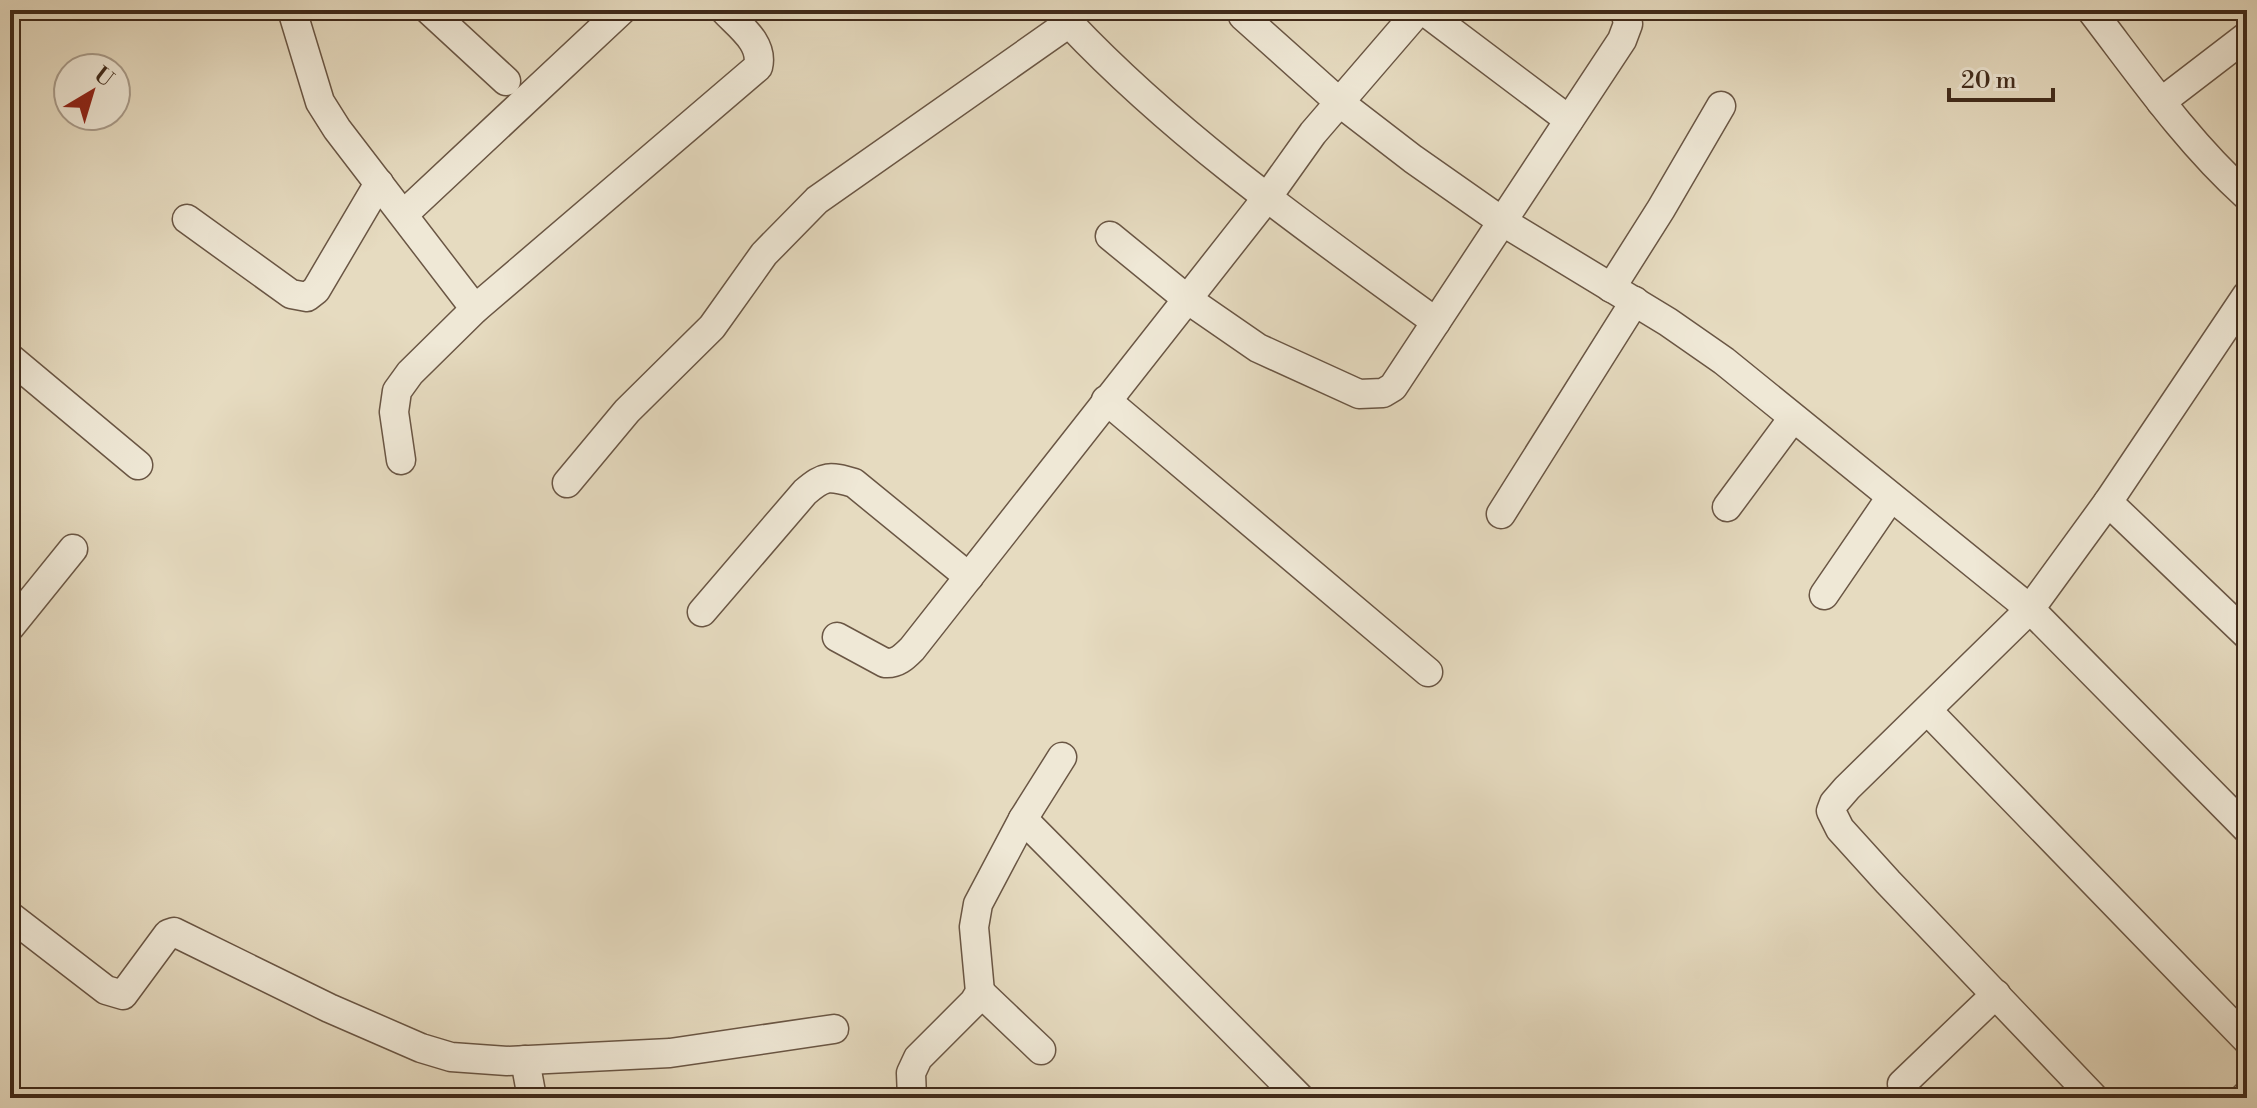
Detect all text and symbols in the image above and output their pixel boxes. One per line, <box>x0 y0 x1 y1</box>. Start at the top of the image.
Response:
north arrow <box>52 52 132 132</box>
scale bar <box>1949 52 2053 102</box>
text: U <box>88 62 118 93</box>
text: 20 m <box>1961 66 2017 96</box>

